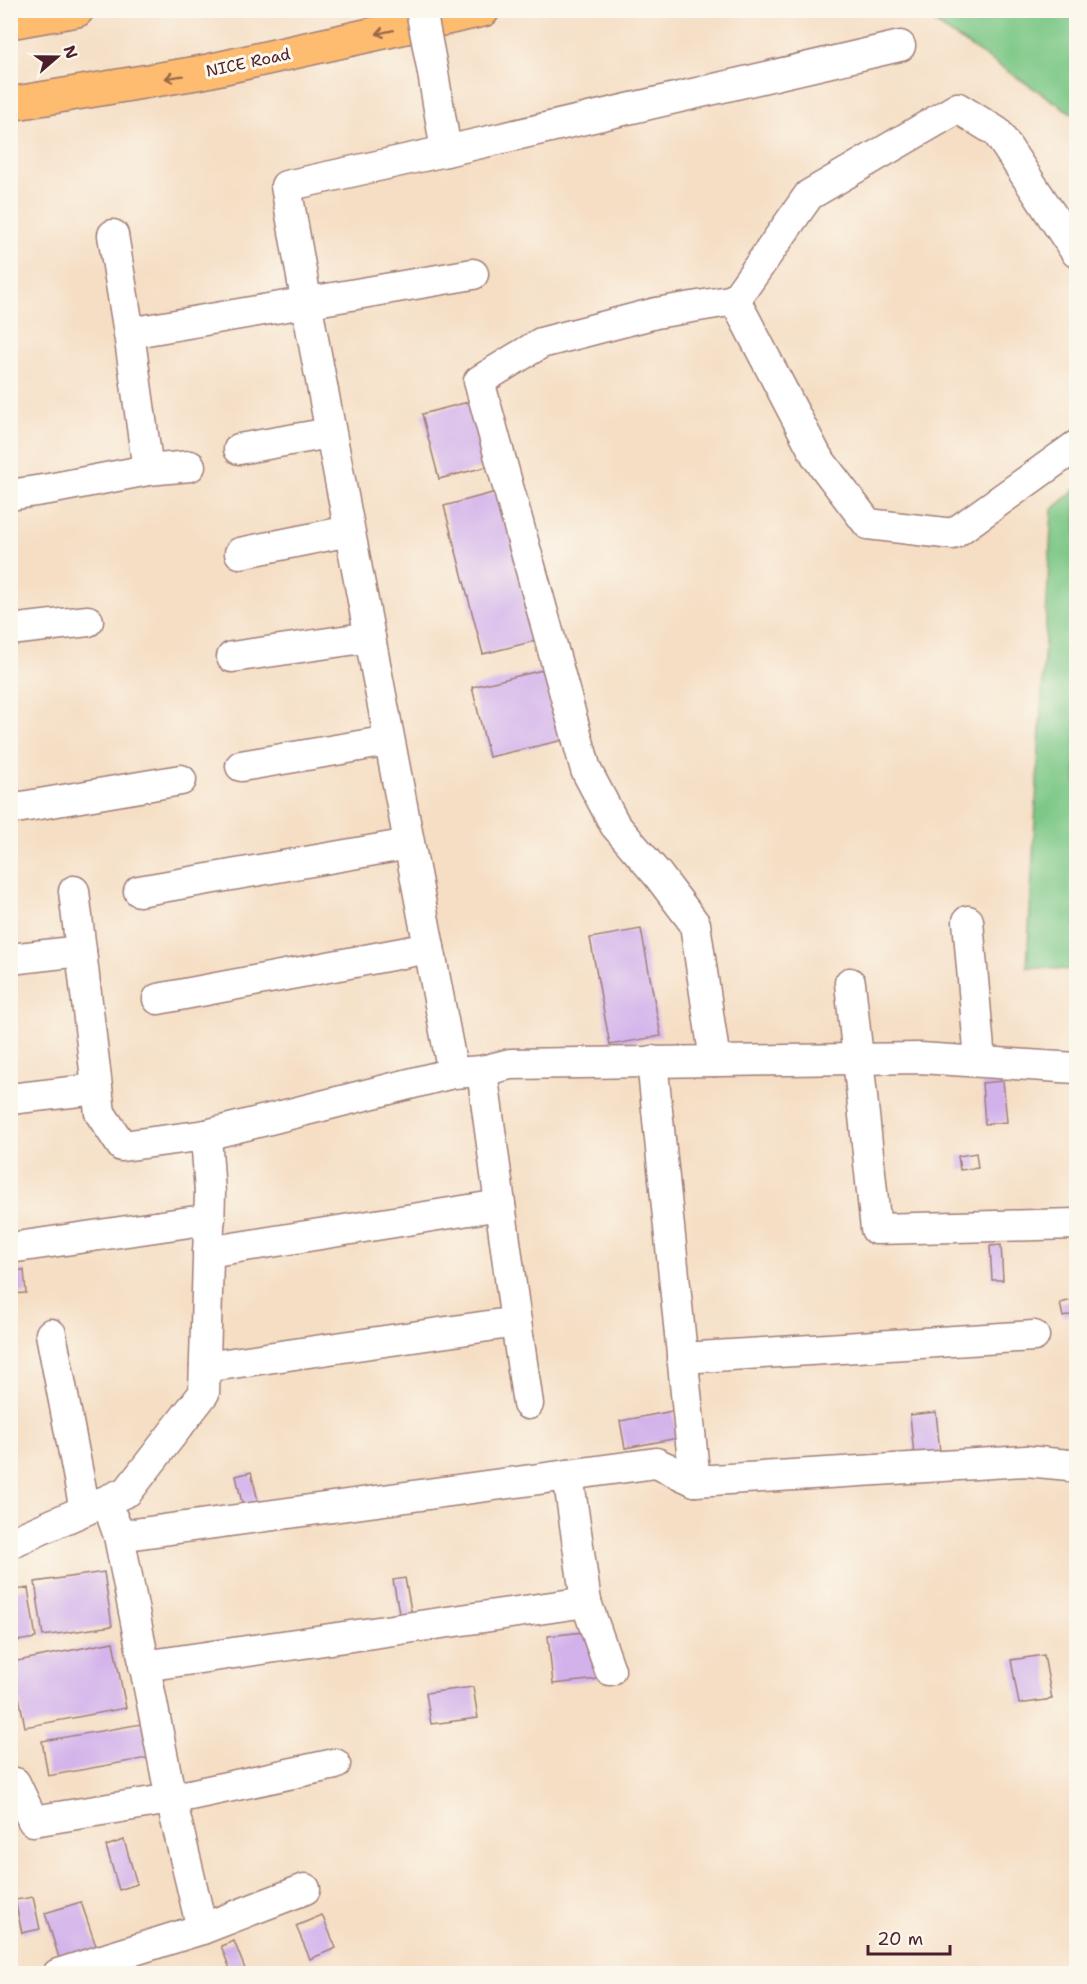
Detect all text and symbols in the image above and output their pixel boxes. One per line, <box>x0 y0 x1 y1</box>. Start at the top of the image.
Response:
north arrow <box>27 27 87 87</box>
one-way arrow <box>376 27 396 38</box>
text: N <box>59 42 83 62</box>
street label: NICE Road <box>204 43 292 82</box>
one-way arrow <box>165 72 184 83</box>
scale bar <box>868 1918 950 1956</box>
text: 20 m <box>877 1927 923 1951</box>

